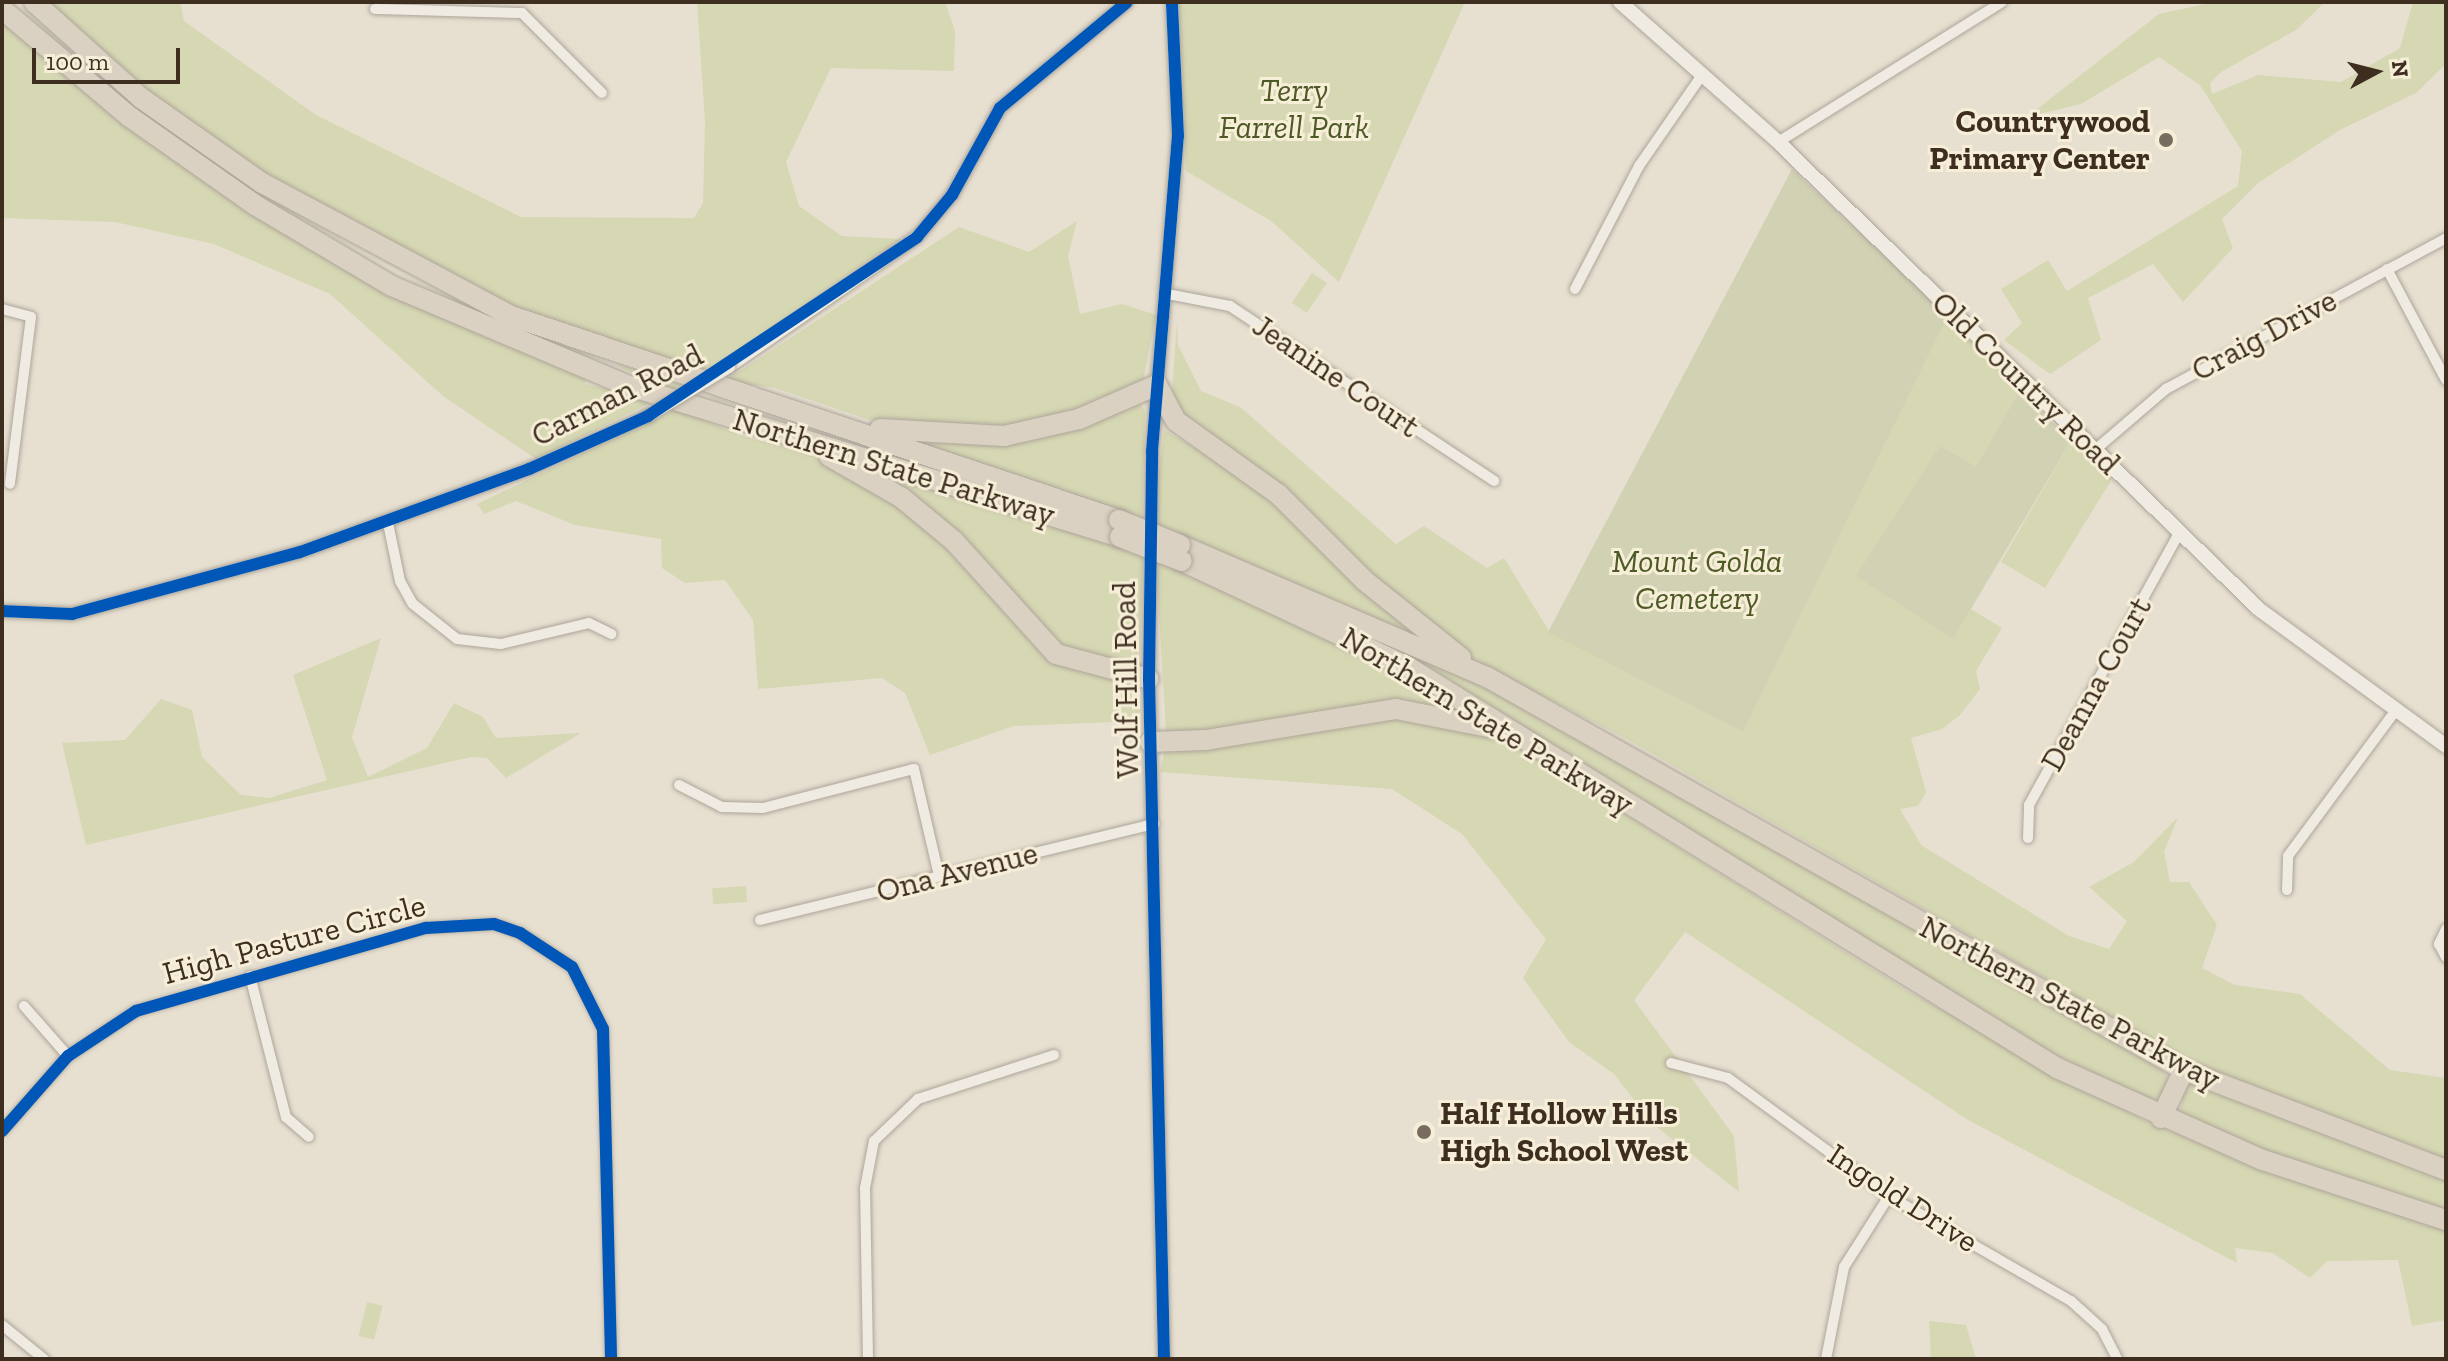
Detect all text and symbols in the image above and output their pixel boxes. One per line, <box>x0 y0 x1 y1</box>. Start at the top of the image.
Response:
scale bar <box>36 32 184 82</box>
north arrow <box>2336 32 2416 112</box>
text: 100 m <box>46 47 109 76</box>
text: N <box>2386 59 2415 79</box>
park label: Terry Farrell Park <box>1219 72 1369 147</box>
place label: Countrywood Primary Center <box>1929 103 2150 178</box>
marker: Countrywood Primary Center <box>2157 131 2175 149</box>
street label: Craig Drive <box>2185 281 2343 389</box>
street label: Old Country Road <box>1924 283 2128 483</box>
street label: Jeanine Court <box>1245 306 1427 446</box>
street label: Carman Road <box>525 335 709 455</box>
street label: Northern State Parkway <box>729 400 1059 534</box>
park label: Mount Golda Cemetery <box>1612 543 1782 618</box>
street label: Wolf Hill Road <box>1105 581 1147 779</box>
street label: Deanna Court <box>2032 590 2160 778</box>
street label: Northern State Parkway <box>1334 618 1640 824</box>
street label: Ona Avenue <box>872 833 1042 911</box>
street label: High Pasture Circle <box>158 885 430 993</box>
street label: Northern State Parkway <box>1913 908 2227 1098</box>
place label: Half Hollow Hills High School West <box>1440 1095 1689 1170</box>
marker: Half Hollow Hills High School West <box>1415 1123 1433 1141</box>
street label: Ingold Drive <box>1821 1135 1985 1261</box>

